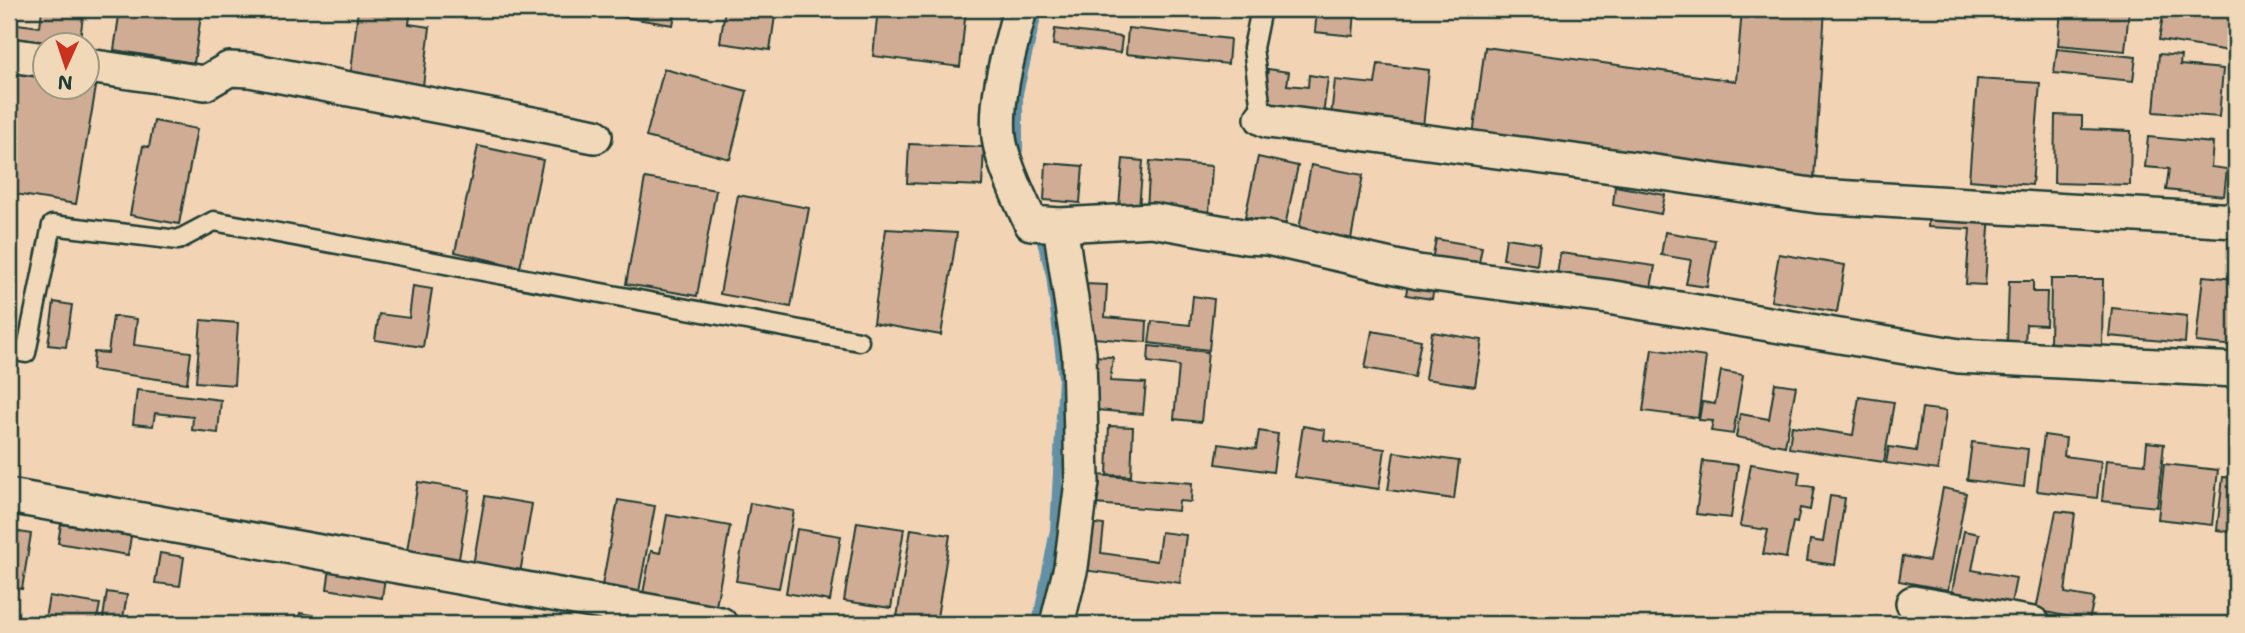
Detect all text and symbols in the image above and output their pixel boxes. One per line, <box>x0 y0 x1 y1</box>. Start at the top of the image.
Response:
north arrow <box>32 32 102 102</box>
text: N <box>57 70 73 95</box>

